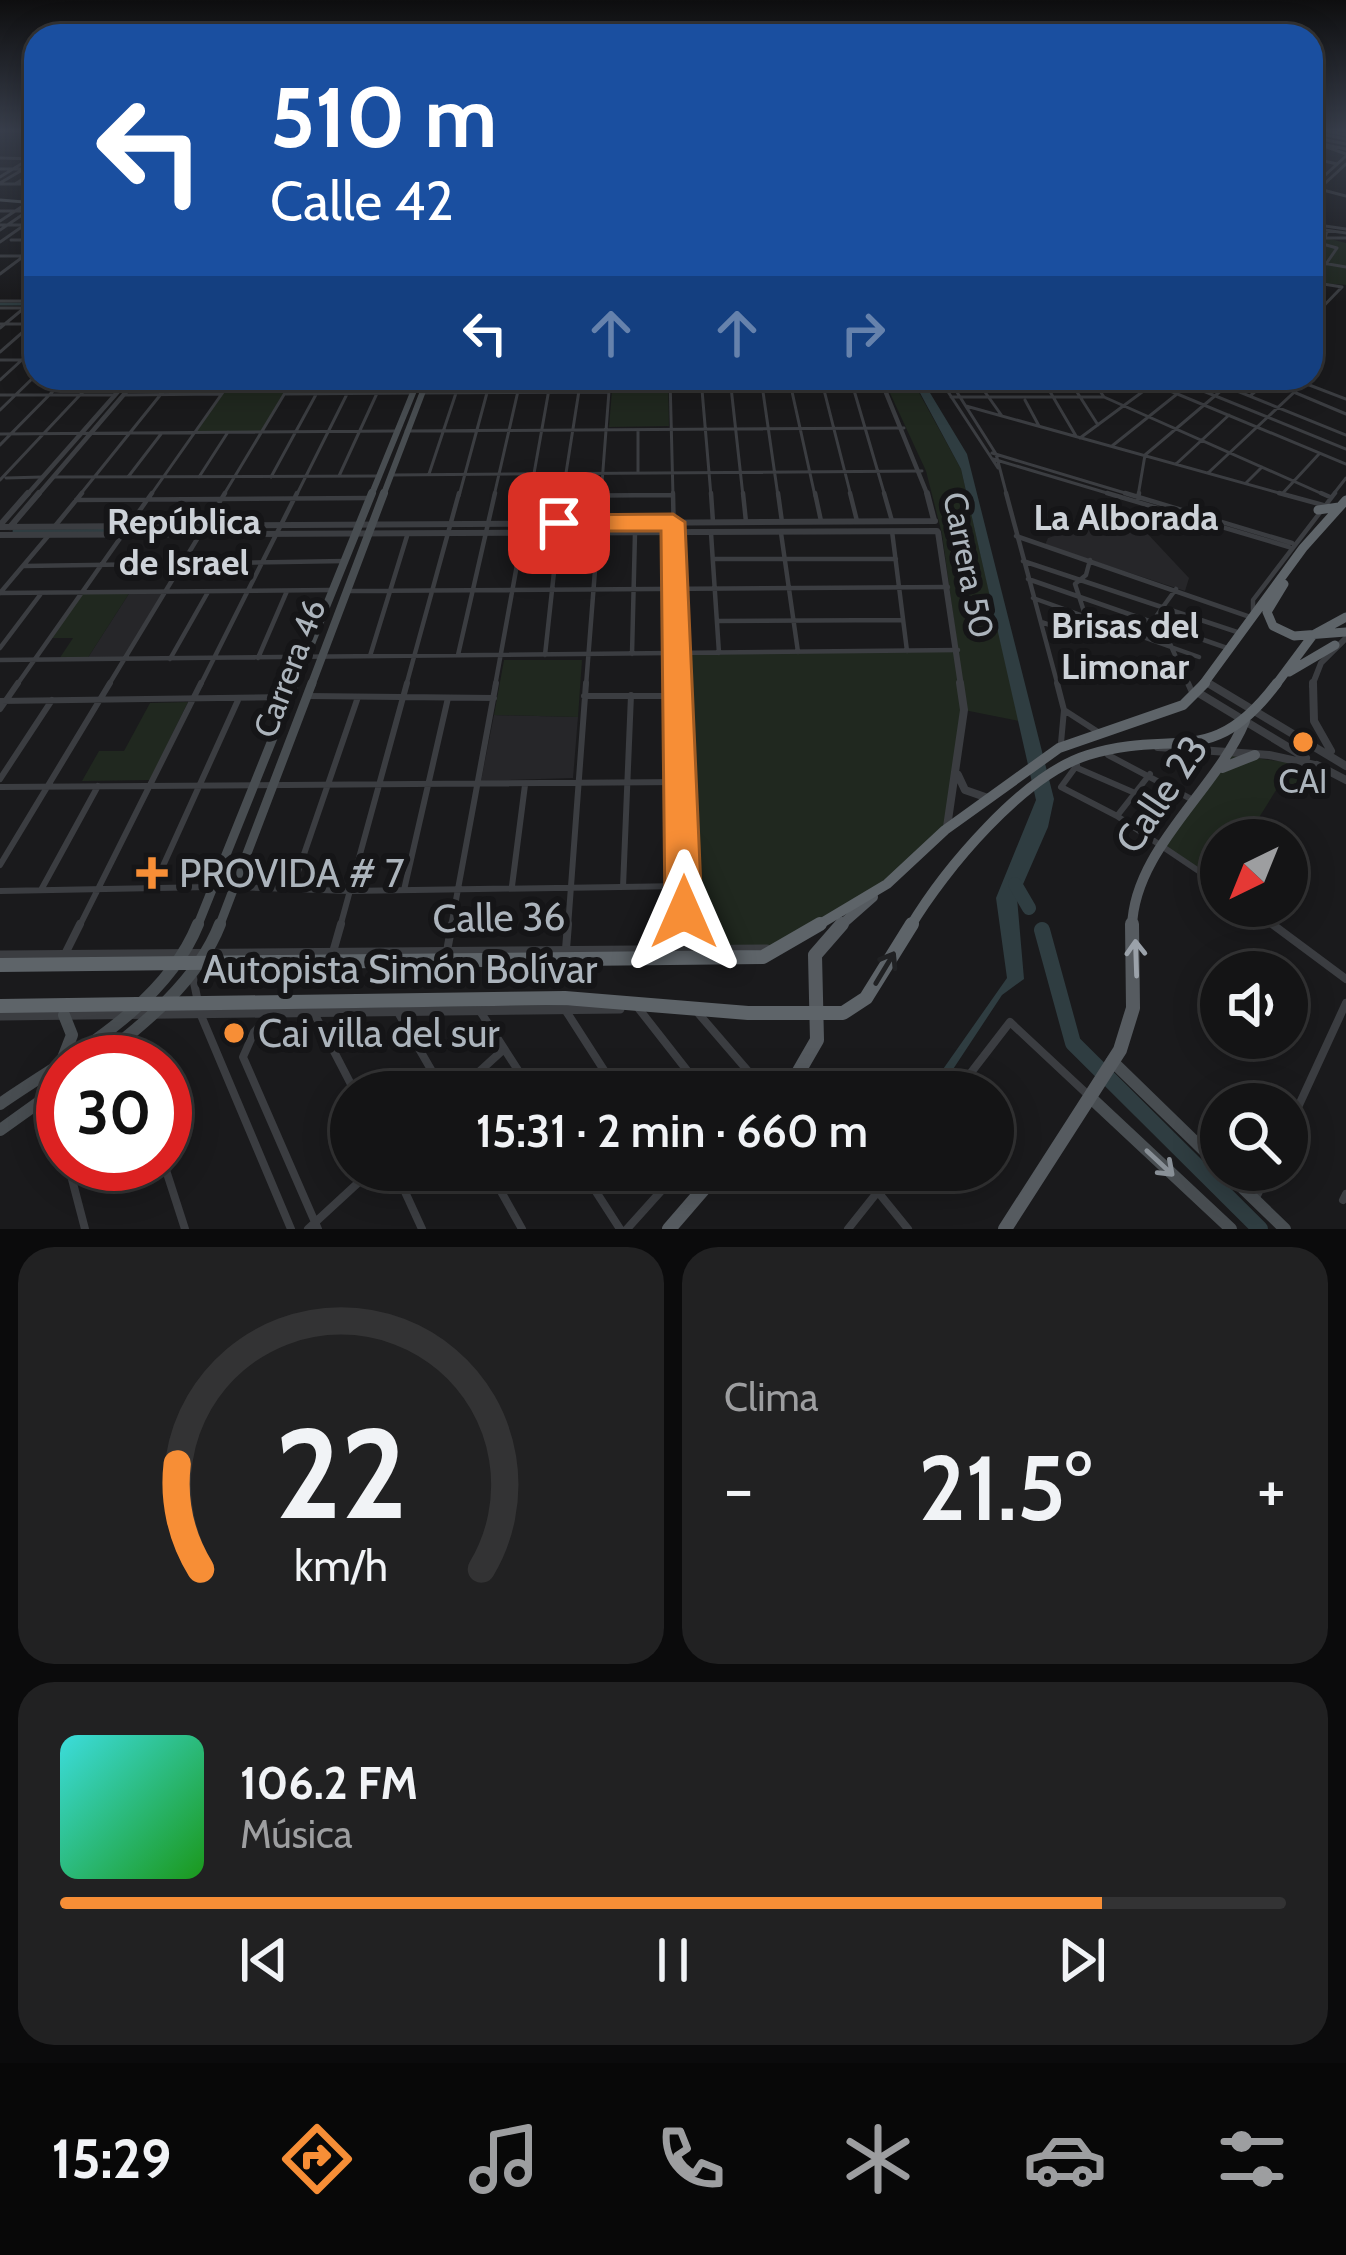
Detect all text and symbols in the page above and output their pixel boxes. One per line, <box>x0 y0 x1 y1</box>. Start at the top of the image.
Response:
text: 510 m <box>270 66 497 168</box>
icon: left <box>72 72 228 228</box>
text: Calle 42 <box>270 168 454 234</box>
icon: left <box>452 300 518 366</box>
icon: ahead <box>578 300 644 366</box>
icon: ahead <box>704 300 770 366</box>
icon: right <box>830 300 896 366</box>
pin <box>508 472 610 574</box>
street label: Carrera 50 <box>935 489 1003 641</box>
icon: arrive <box>526 490 592 556</box>
district label: La Alborada <box>1034 495 1218 539</box>
district label: República de Israel <box>107 499 261 584</box>
street label: Carrera 46 <box>244 593 334 743</box>
district label: Brisas del Limonar <box>1051 603 1199 688</box>
street label: Calle 23 <box>1104 726 1218 862</box>
marker: CAI <box>1290 729 1316 755</box>
place label: CAI <box>1278 761 1328 801</box>
north arrow <box>1200 819 1308 927</box>
map controls <box>1200 819 1308 1191</box>
place label: PROVIDA # 7 <box>179 849 405 897</box>
position arrow <box>621 849 747 975</box>
marker: PROVIDA # 7 <box>136 857 168 889</box>
street label: Calle 36 <box>432 892 566 942</box>
one-way arrow <box>1124 939 1147 978</box>
street label: Autopista Simón Bolívar <box>203 945 598 993</box>
button: sound <box>1200 951 1308 1059</box>
one-way arrow <box>873 952 897 986</box>
place label: Cai villa del sur <box>258 1009 500 1057</box>
marker: Cai villa del sur <box>221 1020 247 1046</box>
speed limit sign: 30 <box>36 1035 192 1191</box>
button: search <box>1200 1083 1308 1191</box>
text: 15:31 · 2 min · 660 m <box>476 1104 868 1158</box>
one-way arrow <box>1145 1149 1175 1176</box>
text: Clima <box>724 1373 818 1421</box>
text: 22 <box>275 1398 407 1549</box>
text: 21.5° <box>918 1433 1092 1543</box>
text: − <box>724 1448 753 1529</box>
text: + <box>1257 1448 1286 1529</box>
text: km/h <box>294 1539 388 1591</box>
text: 106.2 FM <box>240 1756 418 1810</box>
text: Música <box>240 1810 352 1858</box>
icon: previous <box>231 1927 297 1993</box>
icon: pause <box>640 1927 706 1993</box>
icon: next <box>1049 1927 1115 1993</box>
icon: directions <box>275 2117 359 2201</box>
icon: music <box>462 2117 546 2201</box>
icon: phone <box>649 2117 733 2201</box>
icon: climate <box>836 2117 920 2201</box>
icon: car <box>1023 2117 1107 2201</box>
icon: filters <box>1210 2117 1294 2201</box>
text: 15:29 <box>52 2126 171 2192</box>

